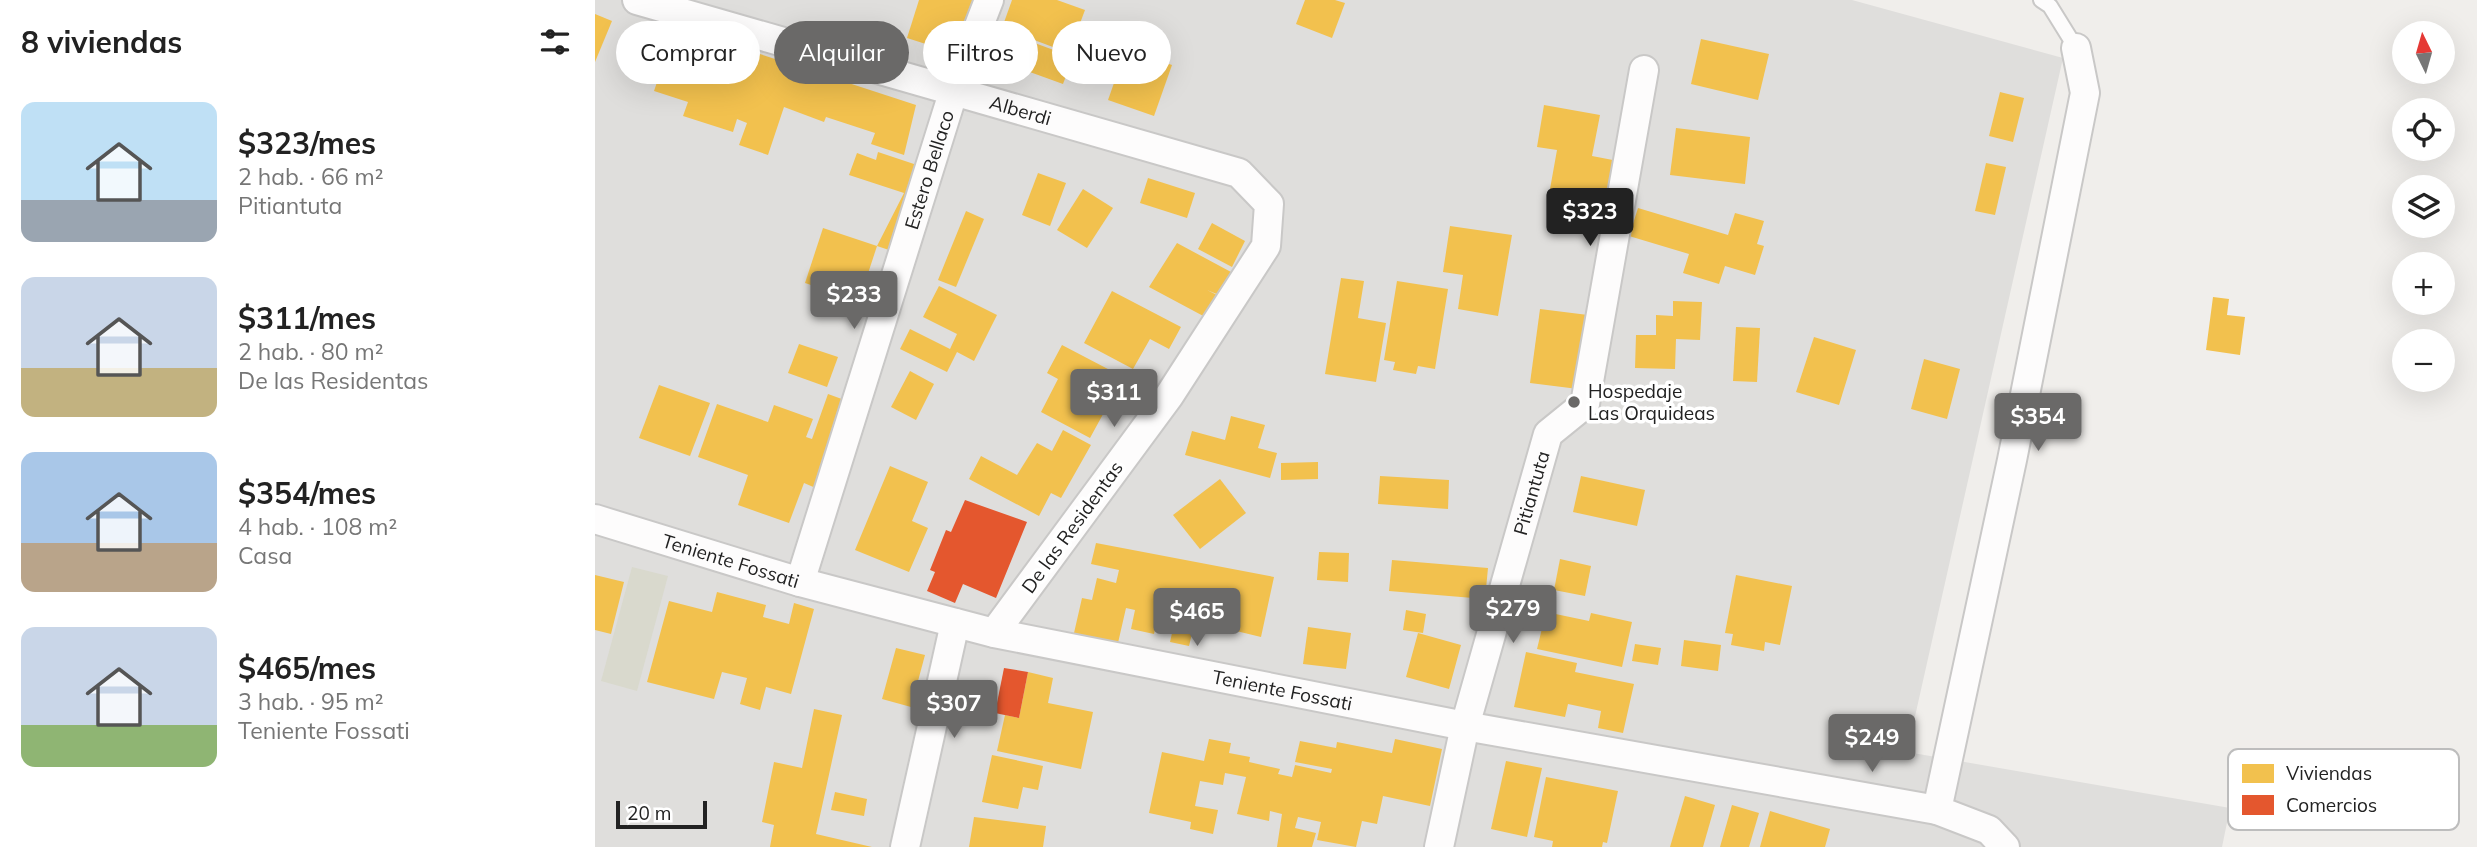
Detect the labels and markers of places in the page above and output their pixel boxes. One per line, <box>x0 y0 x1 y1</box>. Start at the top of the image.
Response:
pin: $323 <box>1549 188 1631 248</box>
pin: $233 <box>813 272 895 331</box>
pin: $311 <box>1073 370 1155 429</box>
place label: Hospedaje Las Orquideas <box>1588 379 1715 425</box>
pin: $354 <box>1997 393 2079 453</box>
marker: Hospedaje Las Orquideas <box>1566 394 1582 410</box>
pin: $279 <box>1472 586 1554 645</box>
pin: $465 <box>1156 588 1238 648</box>
pin: $307 <box>913 680 995 740</box>
pin: $249 <box>1831 714 1913 774</box>

